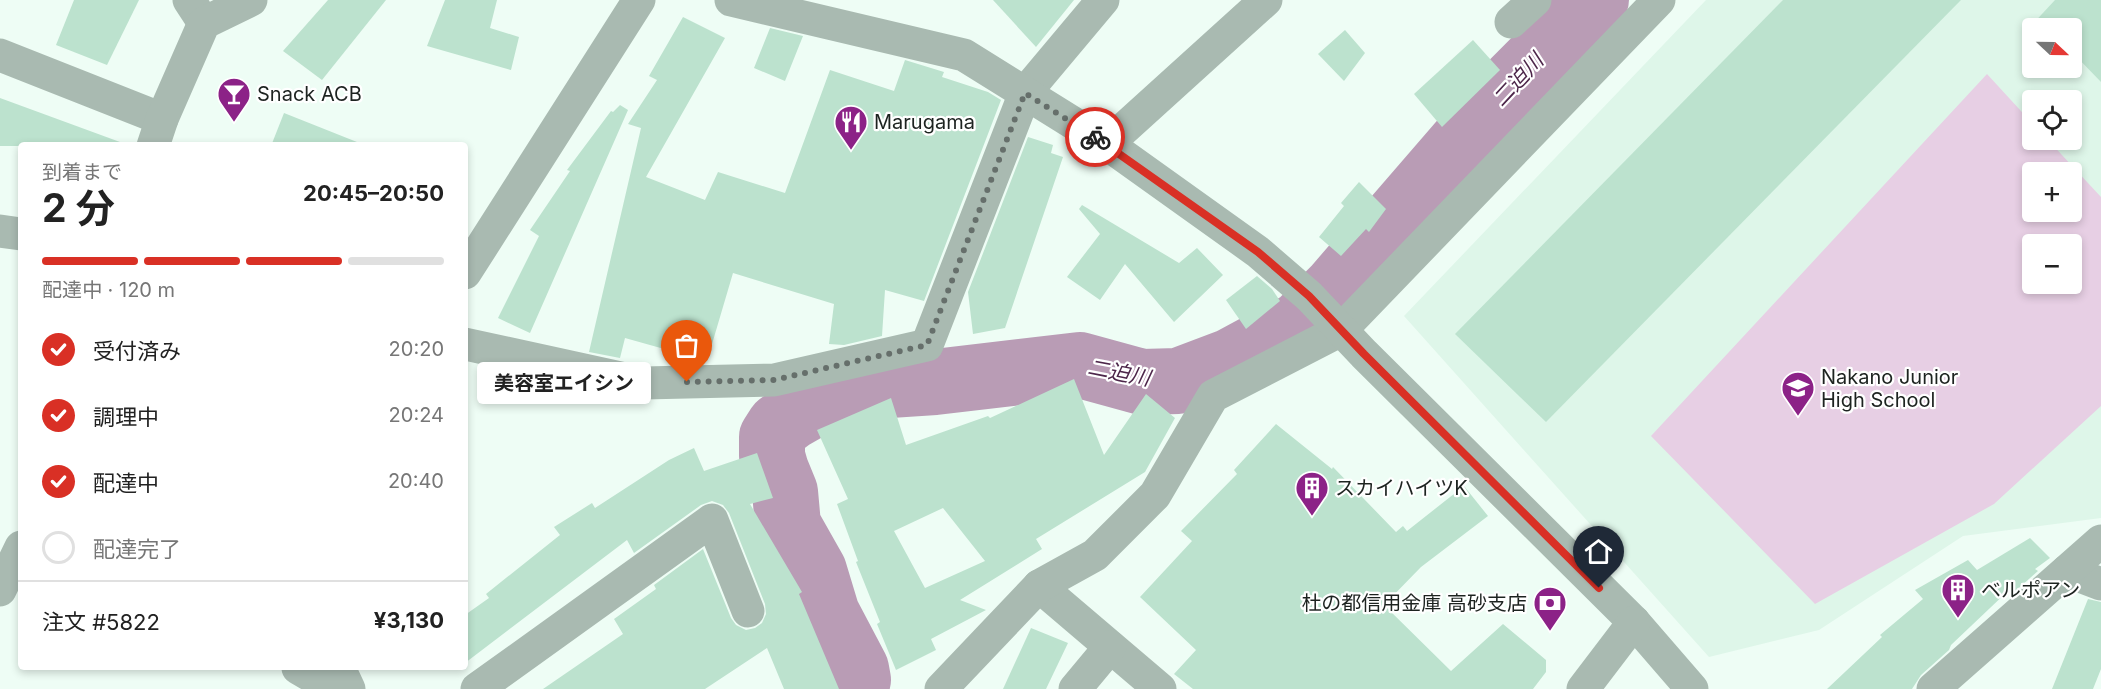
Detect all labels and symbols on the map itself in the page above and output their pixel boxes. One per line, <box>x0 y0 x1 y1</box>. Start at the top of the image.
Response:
north arrow <box>2022 18 2082 78</box>
water label: 二迫川 <box>1487 47 1550 111</box>
bar icon: Snack ACB <box>216 76 252 123</box>
place label: Snack ACB <box>257 82 362 106</box>
restaurant icon: Marugama <box>833 104 869 151</box>
courier <box>1065 107 1125 167</box>
place label: Marugama <box>874 110 975 134</box>
pin <box>661 320 712 382</box>
water label: 二迫川 <box>1086 354 1154 391</box>
callout: 美容室エイシン <box>477 361 651 403</box>
place label: Nakano Junior High School <box>1821 365 1959 412</box>
school or university icon: Nakano Junior High School <box>1780 370 1816 417</box>
building icon: スカイハイツK <box>1294 470 1330 517</box>
place label: スカイハイツK <box>1335 476 1468 500</box>
pin <box>1573 526 1624 588</box>
building icon: ベルポアン <box>1940 572 1976 619</box>
place label: ベルポアン <box>1981 578 2080 602</box>
bank icon: 杜の都信用金庫 高砂支店 <box>1532 585 1568 632</box>
place label: 杜の都信用金庫 高砂支店 <box>1301 591 1527 615</box>

